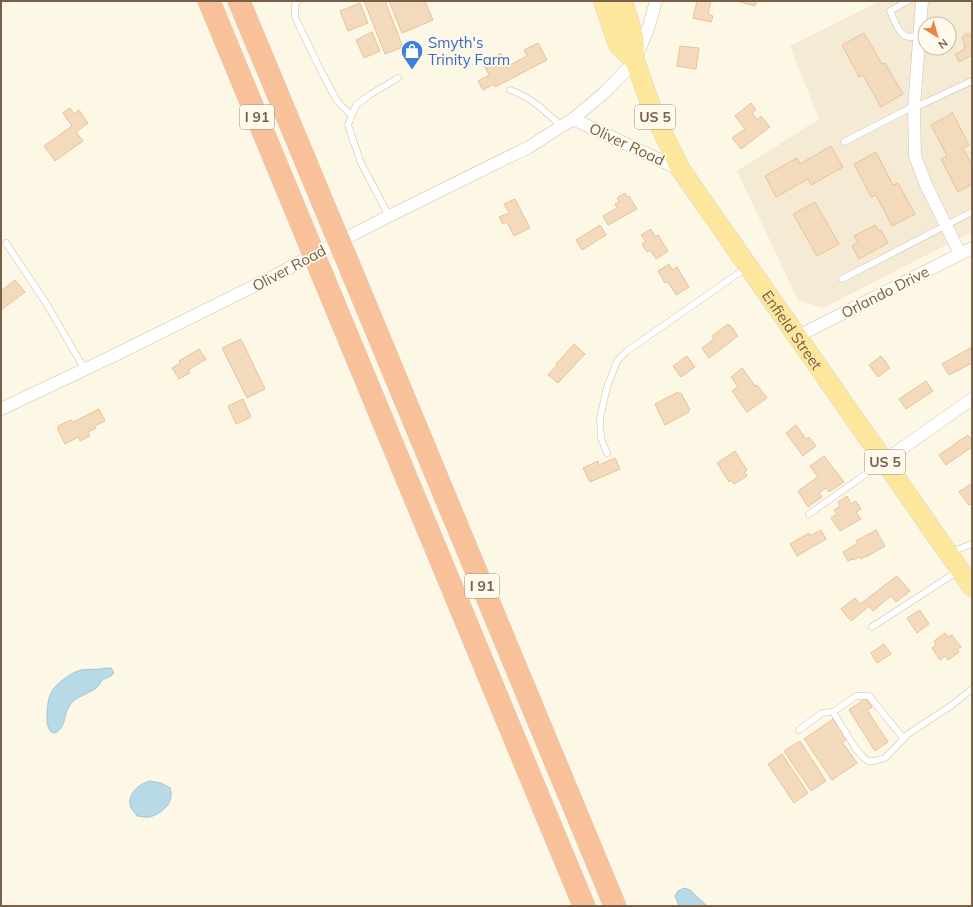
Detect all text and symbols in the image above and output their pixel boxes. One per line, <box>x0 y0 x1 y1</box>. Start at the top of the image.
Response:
north arrow <box>917 16 957 56</box>
place label: Smyth's Trinity Farm <box>428 33 510 69</box>
text: N <box>935 36 951 52</box>
shop icon: Smyth's Trinity Farm <box>399 38 425 71</box>
road number: I 91 <box>240 105 274 129</box>
road number: US 5 <box>635 105 675 129</box>
street label: Oliver Road <box>586 118 668 170</box>
street label: Oliver Road <box>249 241 329 295</box>
street label: Orlando Drive <box>838 262 932 322</box>
street label: Enfield Street <box>758 286 827 373</box>
road number: US 5 <box>865 450 905 474</box>
road number: I 91 <box>465 574 499 598</box>

